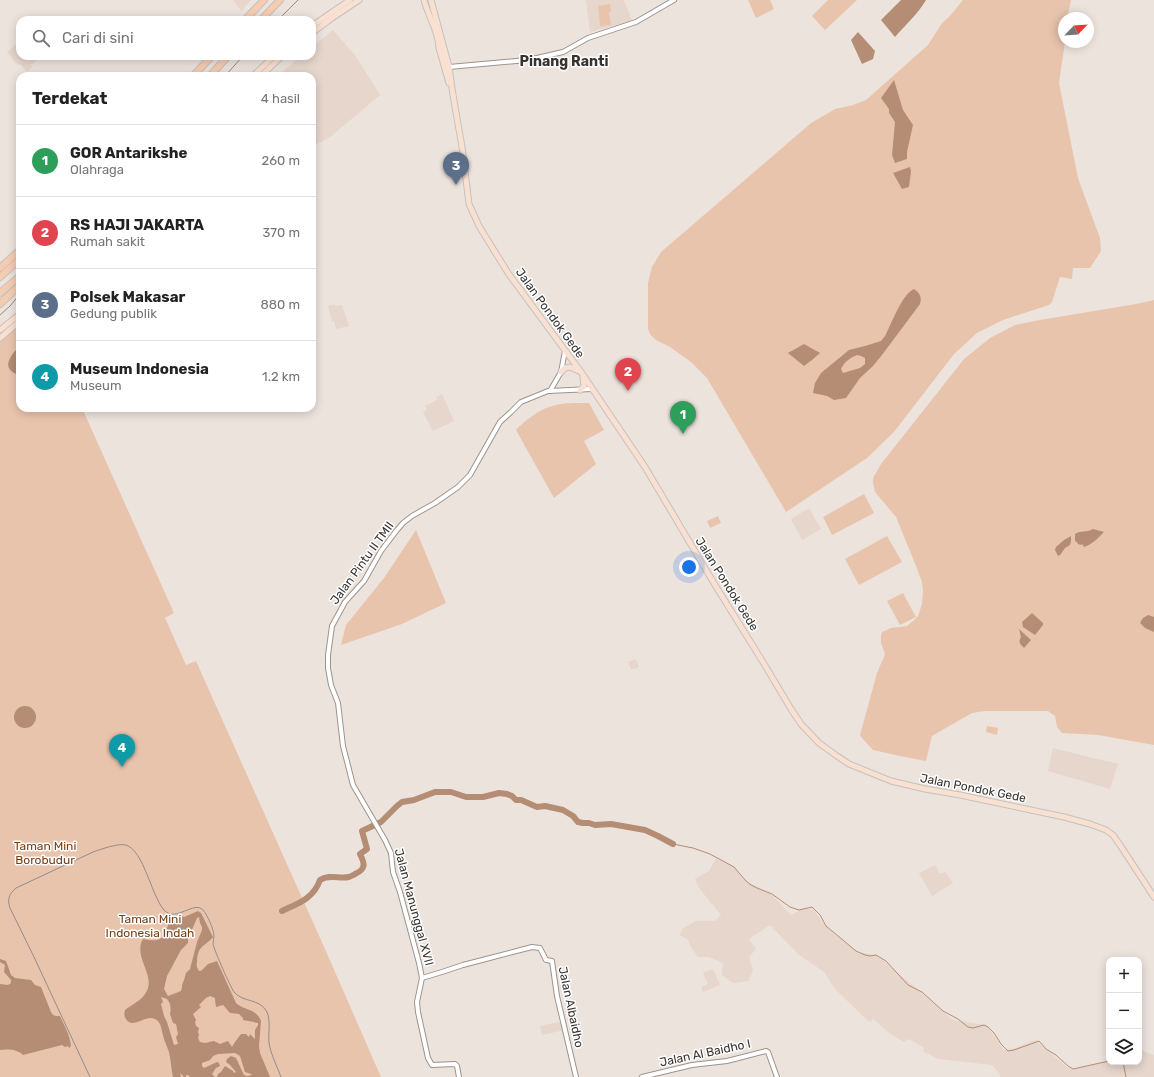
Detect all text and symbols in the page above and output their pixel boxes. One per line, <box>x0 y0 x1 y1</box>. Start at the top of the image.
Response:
north arrow <box>1058 12 1094 48</box>
search box <box>16 16 316 60</box>
icon: search <box>30 27 52 49</box>
text: Cari di sini <box>62 29 134 47</box>
district label: Pinang Ranti <box>520 53 609 70</box>
text: Terdekat <box>32 88 107 108</box>
text: 4 hasil <box>261 91 300 106</box>
text: GOR Antarikshe <box>70 144 188 162</box>
pin: 3 <box>443 152 469 185</box>
text: 1 <box>42 153 48 168</box>
text: 260 m <box>262 153 300 168</box>
text: Olahraga <box>70 162 124 177</box>
text: RS HAJI JAKARTA <box>70 216 204 234</box>
text: 2 <box>41 225 49 240</box>
text: 370 m <box>263 225 300 240</box>
text: Rumah sakit <box>70 234 145 249</box>
street label: Jalan Pondok Gede <box>513 265 587 361</box>
text: Polsek Makasar <box>70 288 185 306</box>
text: 3 <box>41 297 49 312</box>
text: 880 m <box>260 297 300 312</box>
text: Gedung publik <box>70 306 157 321</box>
pin: 2 <box>615 358 641 391</box>
text: Museum Indonesia <box>70 360 209 378</box>
text: 4 <box>41 369 49 384</box>
text: 1.2 km <box>262 369 300 384</box>
text: Museum <box>70 378 121 393</box>
pin: 1 <box>670 401 696 434</box>
street label: Jalan Pintu II TMII <box>327 519 397 607</box>
street label: Jalan Pondok Gede <box>693 535 762 634</box>
your location <box>679 557 699 577</box>
pin: 4 <box>109 734 135 767</box>
street label: Jalan Pondok Gede <box>919 771 1027 805</box>
park label: Taman Mini Borobudur <box>14 839 76 867</box>
street label: Jalan Manunggal XVII <box>392 847 436 967</box>
park label: Taman Mini Indonesia Indah <box>106 912 194 940</box>
map controls <box>1106 957 1142 1065</box>
button: + <box>1106 957 1142 993</box>
street label: Jalan Albaidho <box>556 965 586 1049</box>
button: − <box>1106 993 1142 1029</box>
button: layers <box>1106 1029 1142 1065</box>
street label: Jalan Al Baidho I <box>658 1037 752 1069</box>

